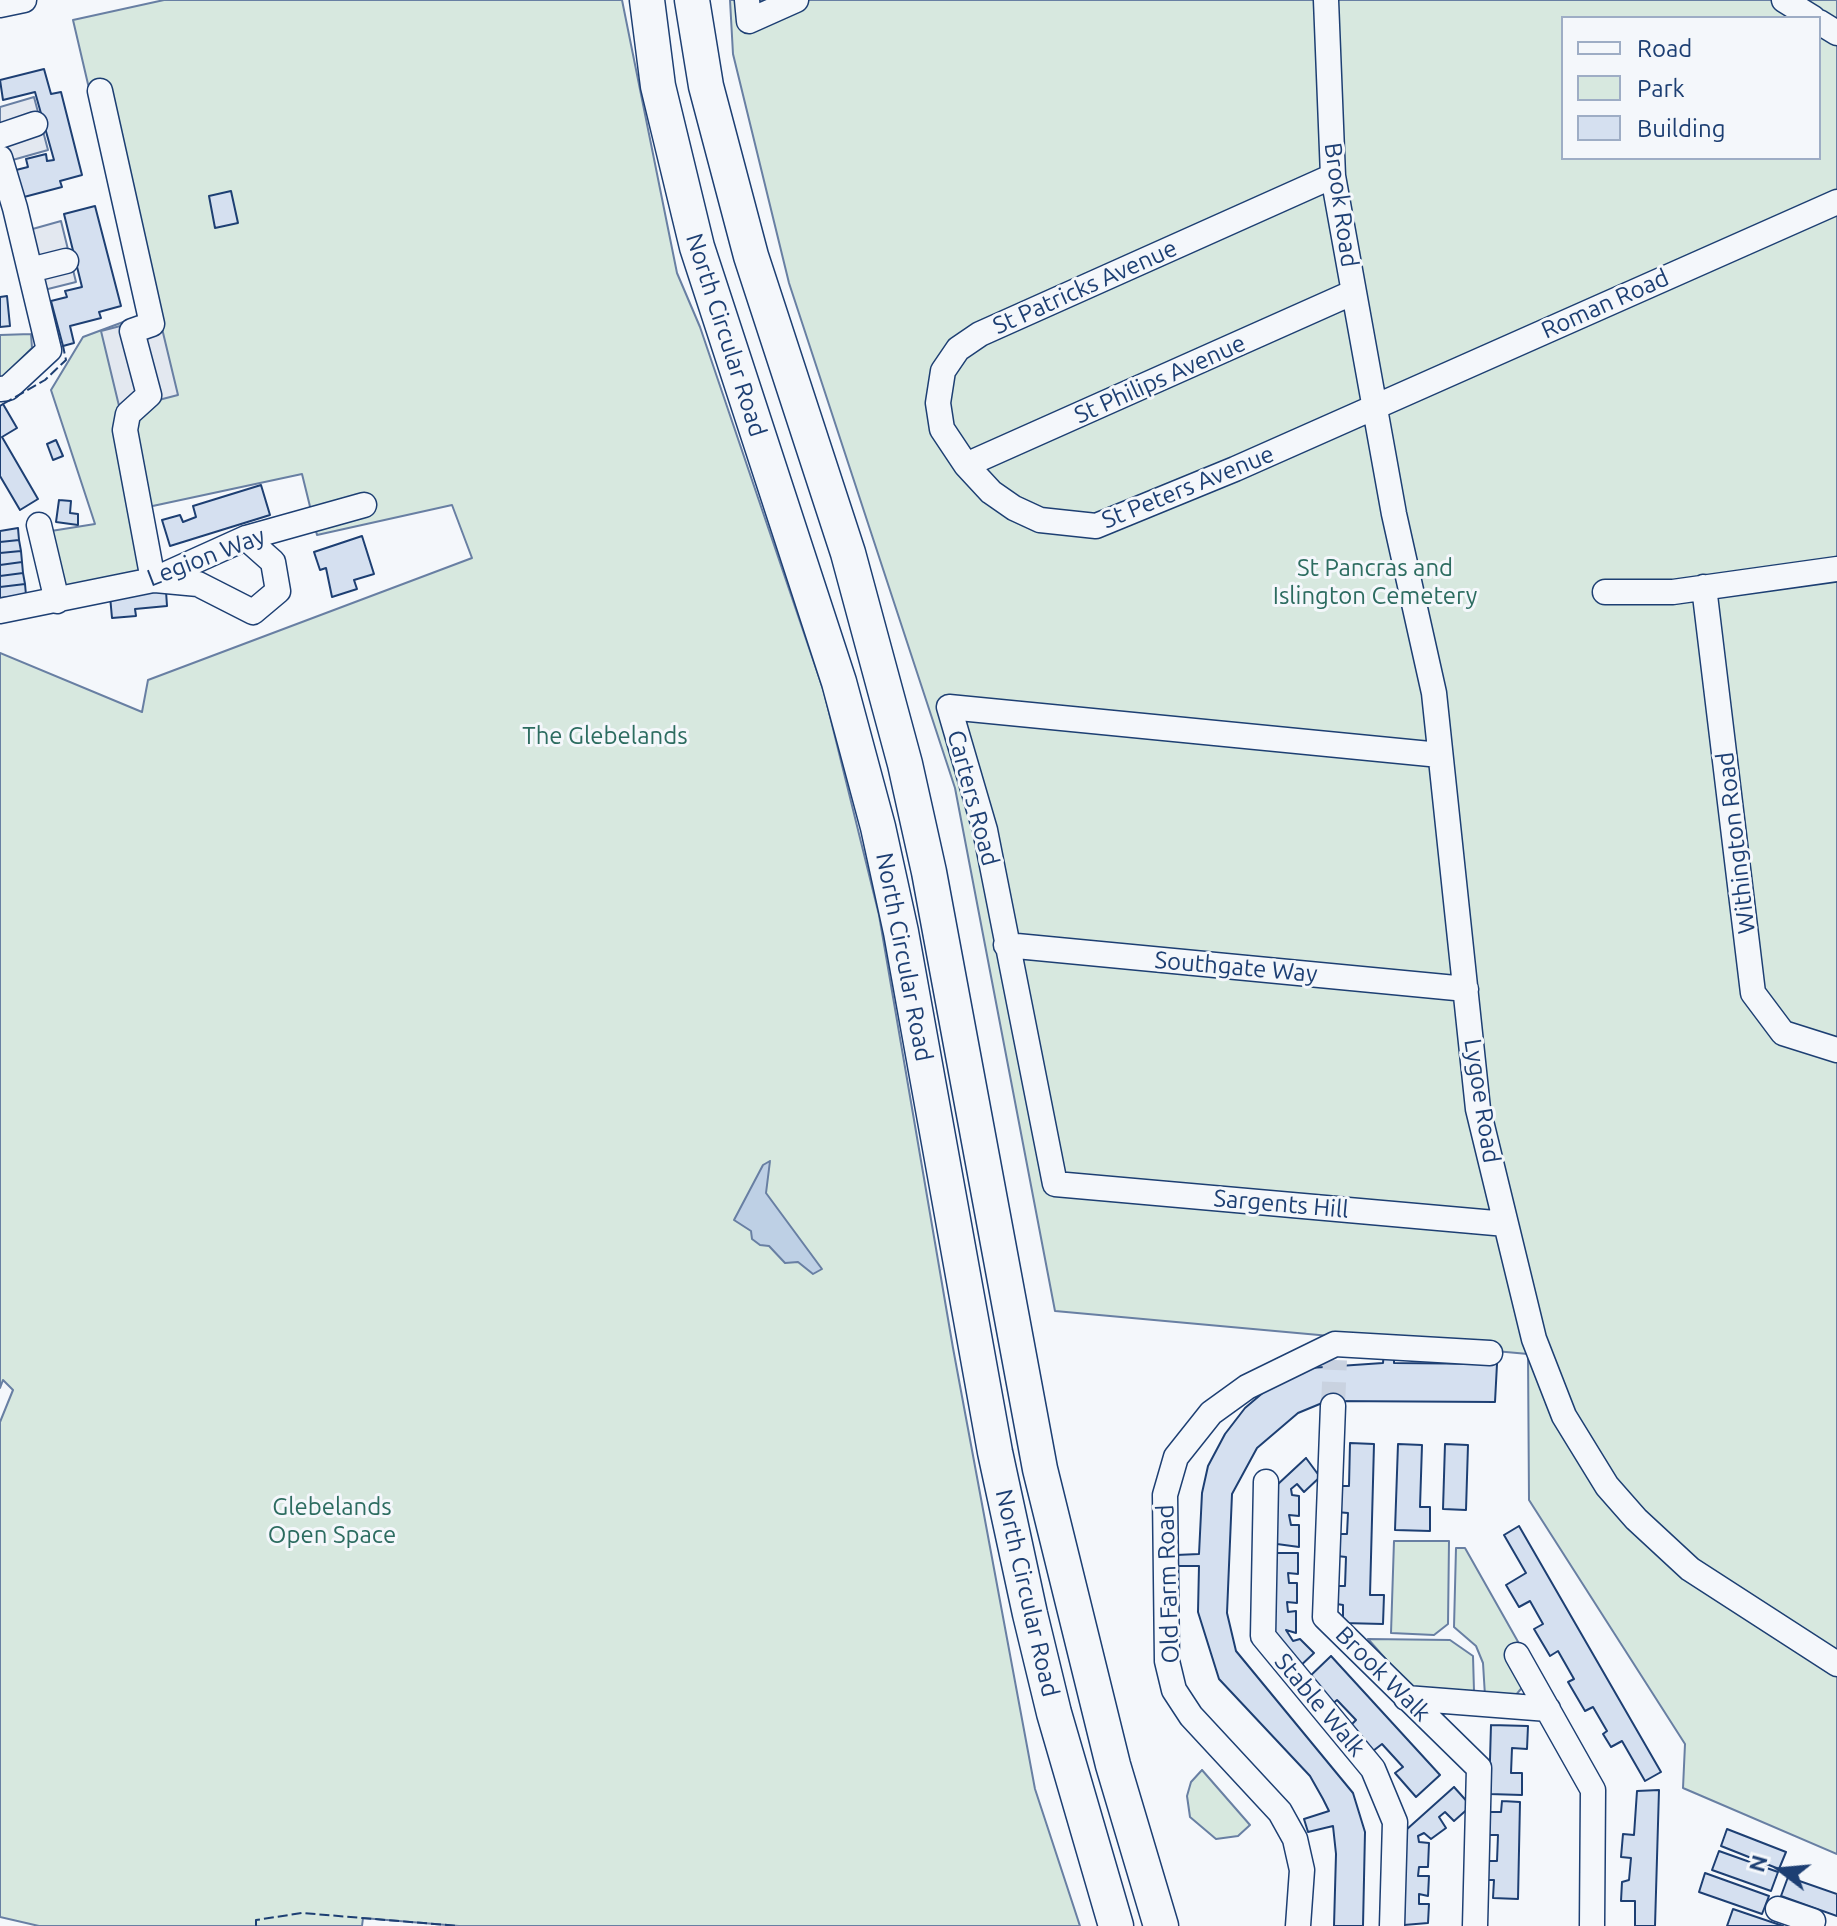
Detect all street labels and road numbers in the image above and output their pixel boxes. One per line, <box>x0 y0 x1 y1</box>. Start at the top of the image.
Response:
street label: Brook Road <box>1318 141 1364 269</box>
street label: North Circular Road <box>680 230 772 440</box>
street label: St Patricks Avenue <box>989 233 1181 341</box>
street label: Roman Road <box>1537 263 1673 345</box>
street label: St Philips Avenue <box>1070 328 1250 430</box>
street label: St Peters Avenue <box>1098 439 1278 535</box>
street label: Legion Way <box>143 521 269 593</box>
street label: Carters Road <box>941 727 1005 869</box>
street label: Withington Road <box>1711 750 1761 936</box>
street label: North Circular Road <box>870 850 938 1064</box>
street label: Southgate Way <box>1153 946 1319 988</box>
street label: Lygoe Road <box>1458 1037 1506 1165</box>
street label: Sargents Hill <box>1212 1184 1350 1224</box>
street label: North Circular Road <box>989 1486 1065 1700</box>
street label: Old Farm Road <box>1151 1504 1185 1664</box>
street label: Brook Walk <box>1330 1621 1436 1727</box>
street label: Stable Walk <box>1269 1648 1371 1762</box>

